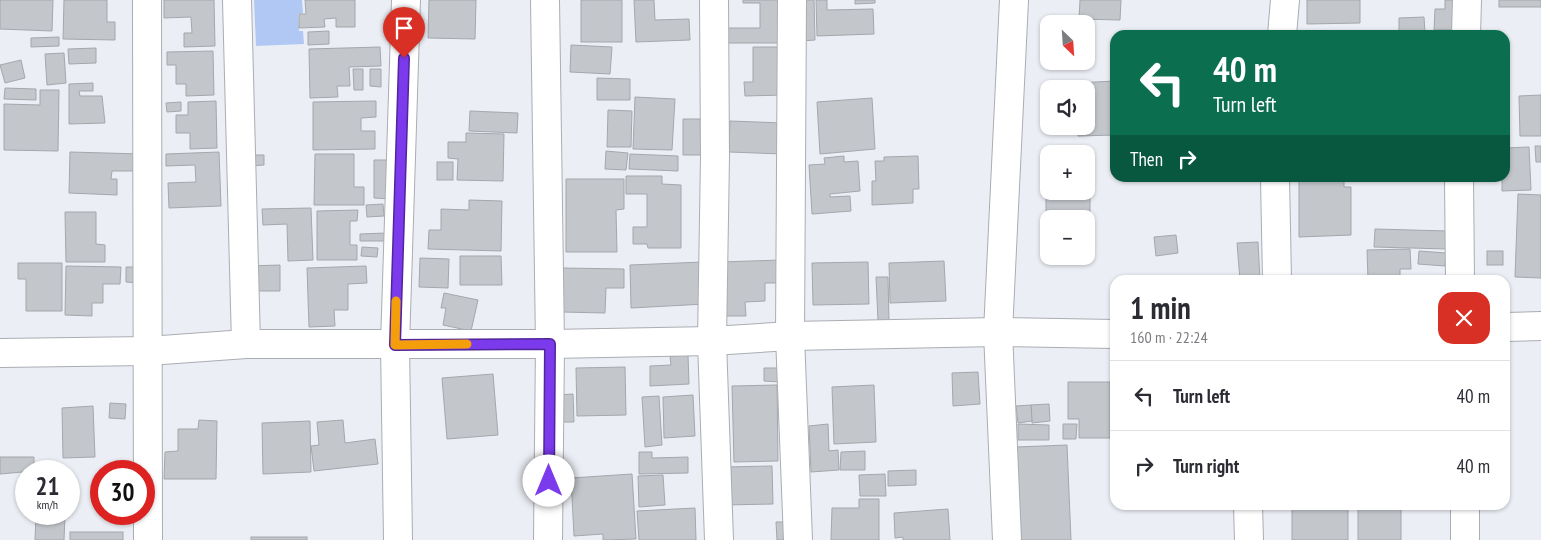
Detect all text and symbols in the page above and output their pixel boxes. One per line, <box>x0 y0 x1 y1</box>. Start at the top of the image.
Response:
pin <box>383 7 425 58</box>
icon: arrive <box>390 14 418 42</box>
north arrow <box>1040 15 1095 70</box>
map controls <box>1040 15 1095 265</box>
text: 40 m <box>1213 46 1277 92</box>
icon: left <box>1130 50 1195 115</box>
button: sound <box>1040 80 1095 135</box>
text: Turn left <box>1213 90 1277 118</box>
button: + <box>1040 145 1095 200</box>
icon: right <box>1173 145 1201 173</box>
text: Then <box>1130 147 1163 171</box>
button: − <box>1040 210 1095 265</box>
text: 1 min <box>1130 288 1191 327</box>
button: close <box>1438 292 1490 344</box>
text: 160 m · 22:24 <box>1130 327 1208 347</box>
icon: left <box>1130 382 1158 410</box>
text: Turn left <box>1173 384 1230 408</box>
text: 40 m <box>1457 384 1490 408</box>
icon: right <box>1130 452 1158 480</box>
position arrow <box>522 454 574 506</box>
text: Turn right <box>1173 454 1239 478</box>
text: 40 m <box>1457 454 1490 478</box>
speed limit sign: 30 <box>90 460 155 525</box>
text: 21 <box>36 470 59 502</box>
text: km/h <box>37 497 58 512</box>

